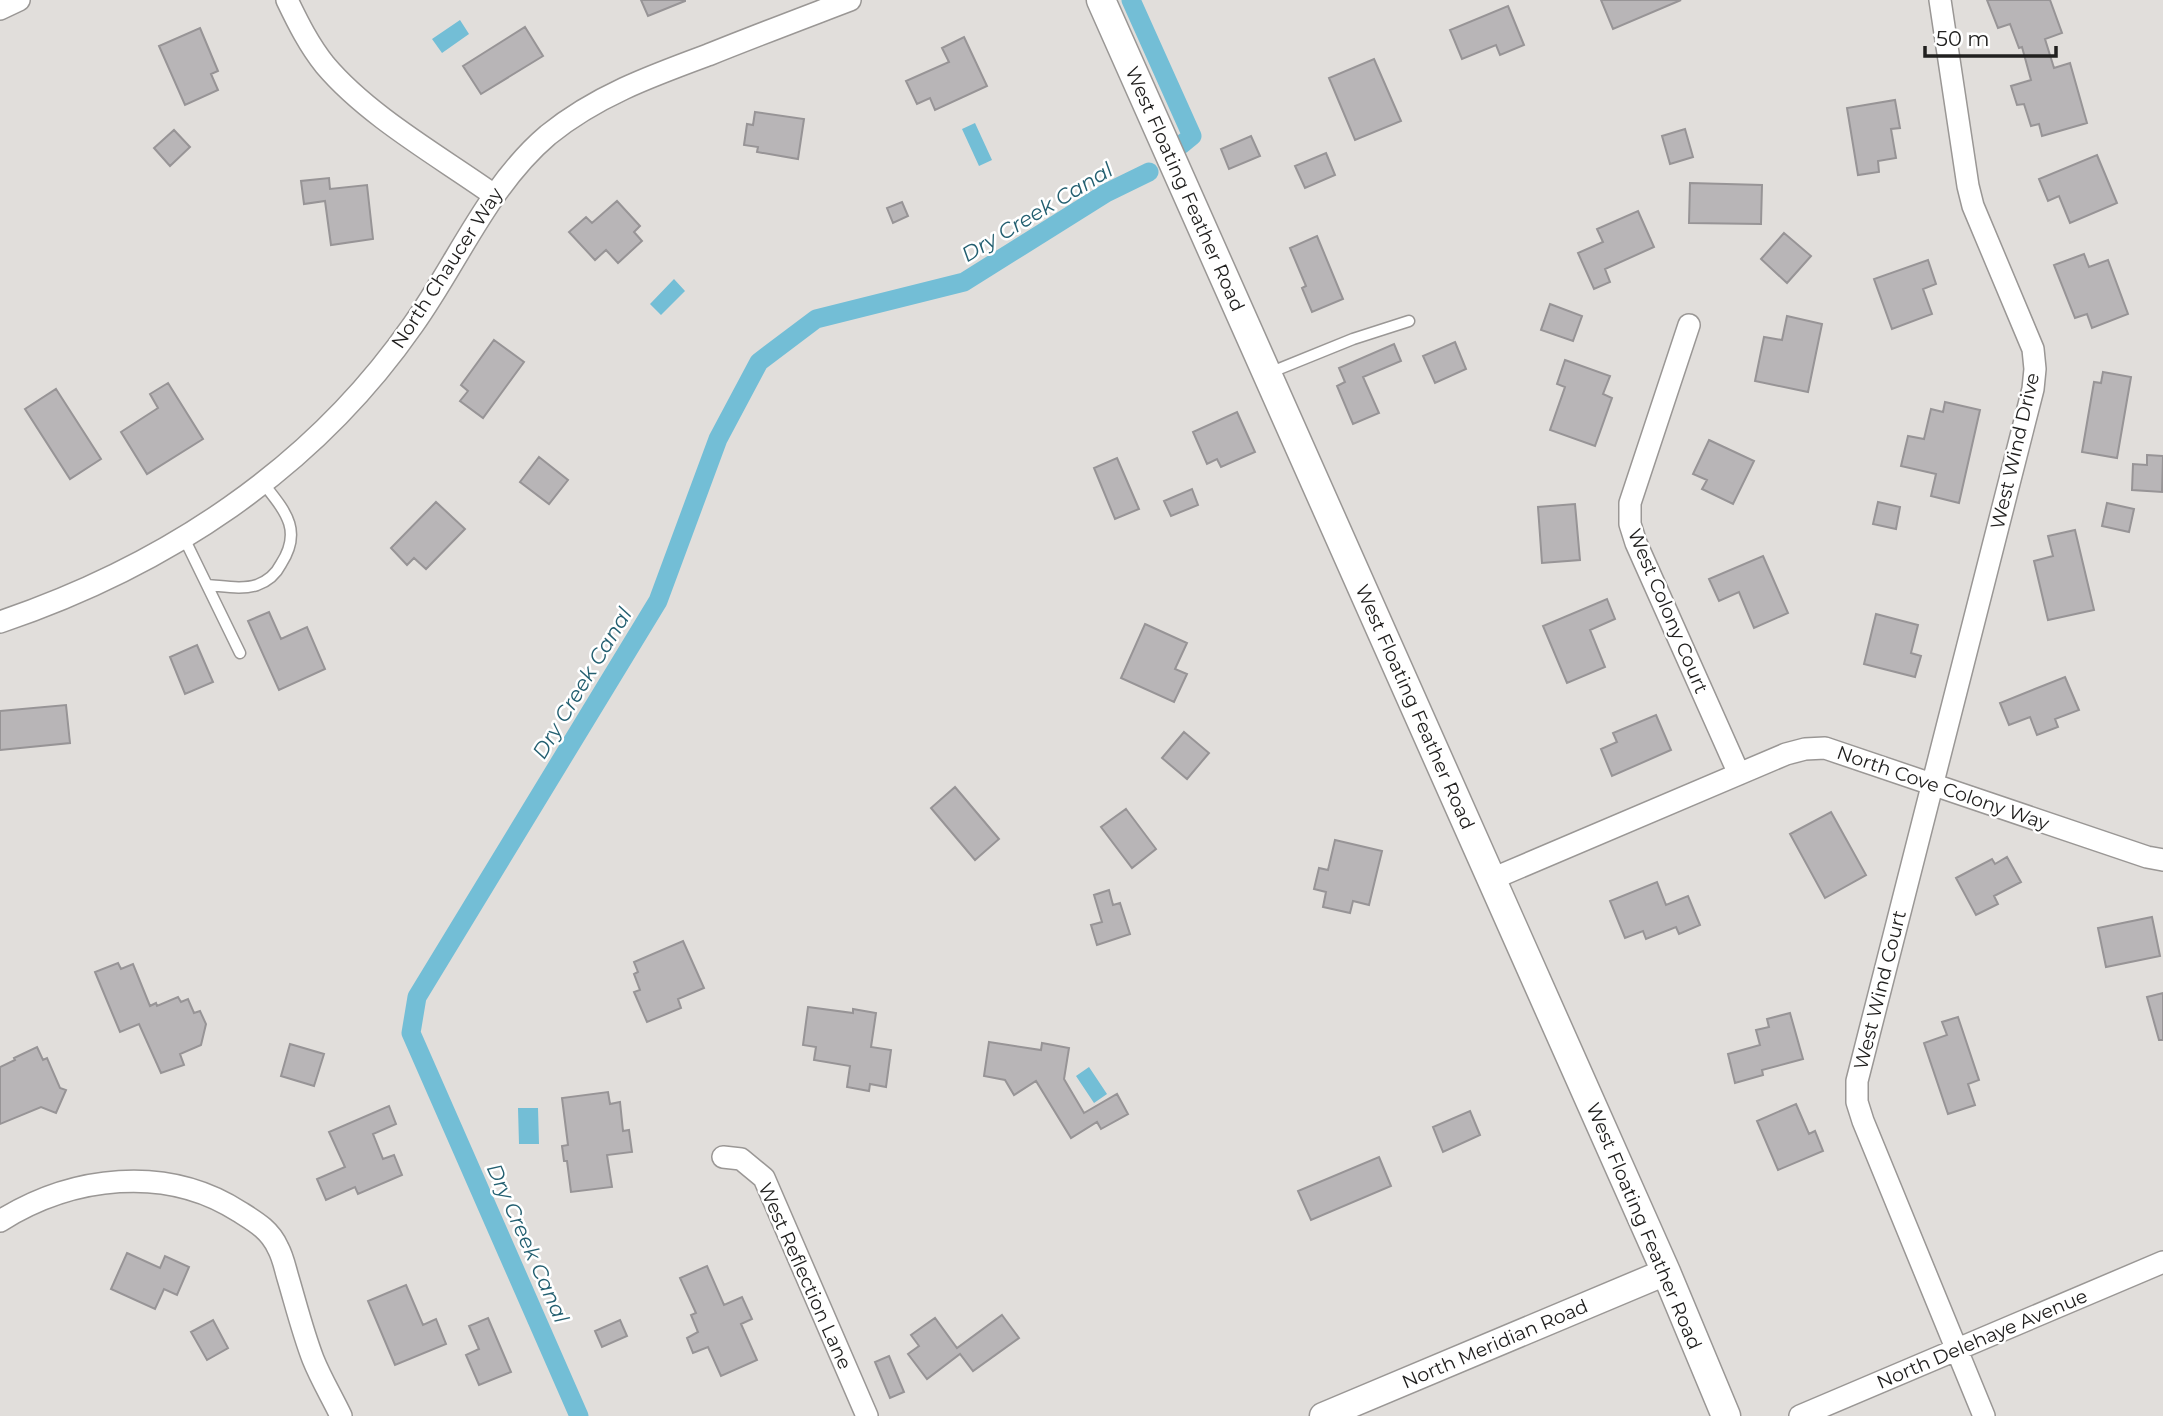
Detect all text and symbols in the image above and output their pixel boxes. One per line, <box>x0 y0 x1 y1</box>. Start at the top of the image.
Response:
scale bar <box>1925 14 2056 58</box>
text: 50 m <box>1936 26 1990 51</box>
street label: West Floating Feather Road <box>1120 63 1250 315</box>
water label: Dry Creek Canal <box>957 157 1117 267</box>
street label: North Chaucer Way <box>386 183 508 353</box>
street label: West Wind Drive <box>1986 371 2044 531</box>
street label: West Colony Court <box>1623 525 1713 697</box>
street label: West Floating Feather Road <box>1350 581 1480 833</box>
water label: Dry Creek Canal <box>527 603 637 763</box>
street label: North Cove Colony Way <box>1834 741 2053 835</box>
street label: West Wind Court <box>1849 908 1911 1072</box>
street label: West Floating Feather Road <box>1581 1099 1707 1353</box>
water label: Dry Creek Canal <box>482 1159 575 1327</box>
street label: West Reflection Lane <box>753 1179 857 1373</box>
street label: North Delehaye Avenue <box>1873 1284 2091 1394</box>
street label: North Meridian Road <box>1399 1294 1591 1394</box>

